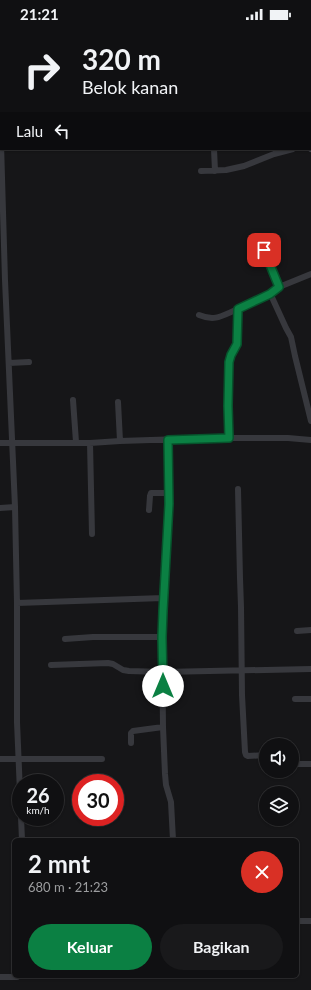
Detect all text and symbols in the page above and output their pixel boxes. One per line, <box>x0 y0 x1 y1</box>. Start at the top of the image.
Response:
text: 21:21 <box>20 5 59 23</box>
text: 320 m <box>82 42 161 76</box>
icon: right <box>16 44 68 96</box>
text: Belok kanan <box>82 76 178 98</box>
icon: left <box>51 120 73 142</box>
text: Lalu <box>16 122 43 140</box>
pin <box>247 233 281 267</box>
icon: arrive <box>253 239 275 261</box>
position arrow <box>142 665 184 707</box>
map controls <box>259 738 299 826</box>
button: sound <box>259 738 299 778</box>
speed limit sign: 30 <box>72 774 124 826</box>
text: 26 <box>26 783 50 807</box>
button: layers <box>259 786 299 826</box>
text: km/h <box>26 804 50 816</box>
text: 2 mnt <box>28 849 90 878</box>
button: close <box>241 851 283 893</box>
text: 680 m · 21:23 <box>28 879 108 895</box>
button: Keluar <box>28 924 152 970</box>
button: Bagikan <box>160 924 283 970</box>

